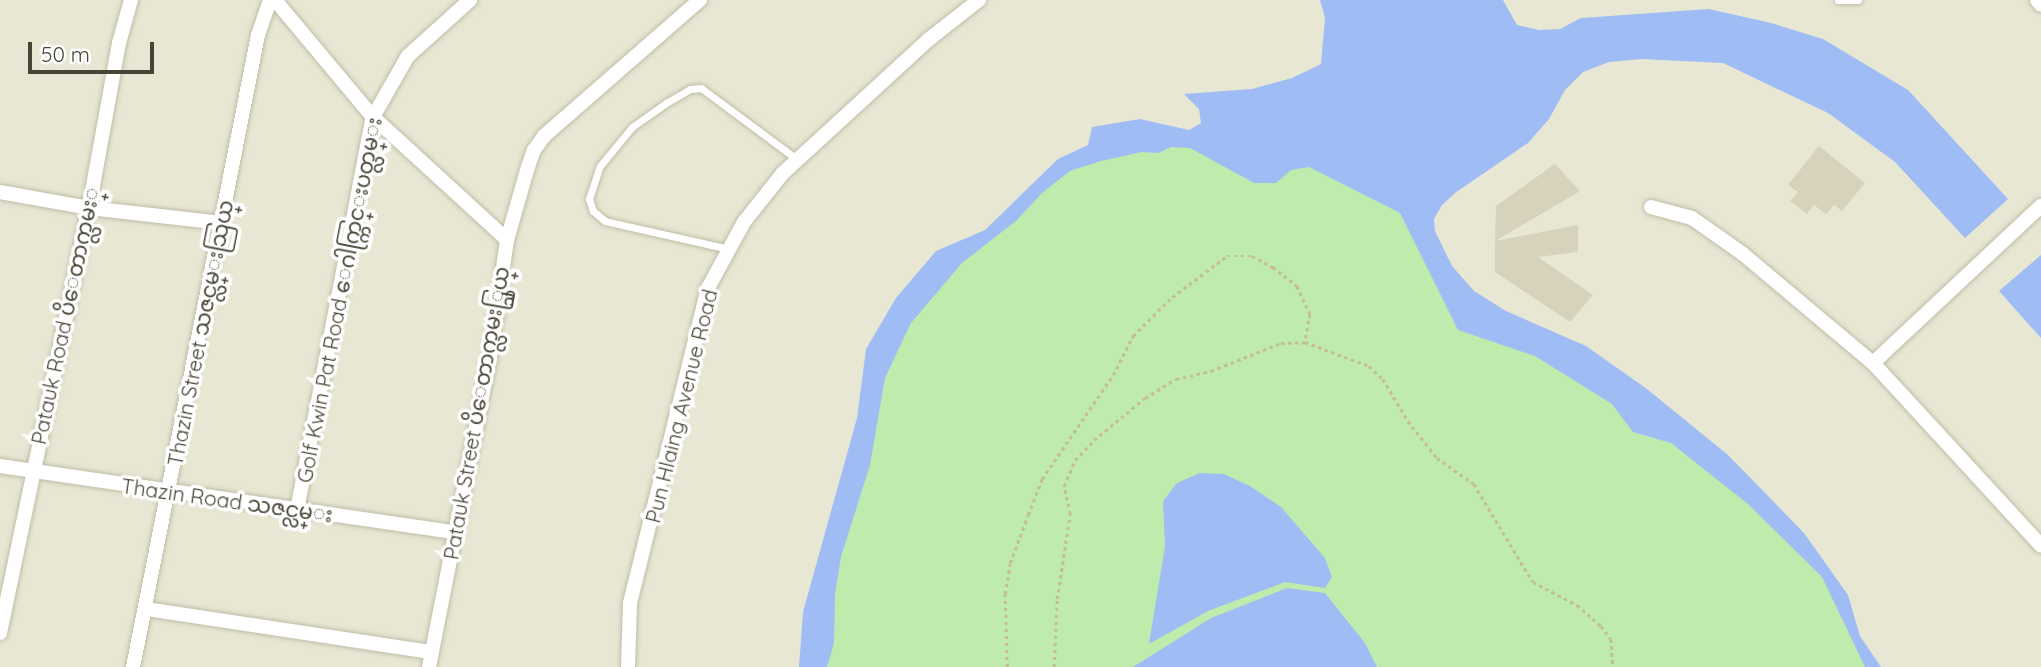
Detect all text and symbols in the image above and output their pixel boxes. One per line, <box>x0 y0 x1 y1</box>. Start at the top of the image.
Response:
scale bar <box>32 28 158 72</box>
text: 50 m <box>41 41 90 67</box>
street label: Golf Kwin Pat Road ေဂါက္ကြင္းပတ္လမ္း <box>291 115 387 485</box>
street label: Patauk Road ပိေတာက္လမး္ <box>25 185 105 447</box>
street label: Thazin Street သဇင္လမ္းသြယ္ <box>162 198 238 468</box>
street label: Patauk Street ပိေတာက္လမး္သြယ္ <box>438 264 514 562</box>
street label: Pun Hlaing Avenue Road <box>640 287 722 525</box>
street label: Thazin Road သဇင္လမ္း <box>120 473 334 527</box>

